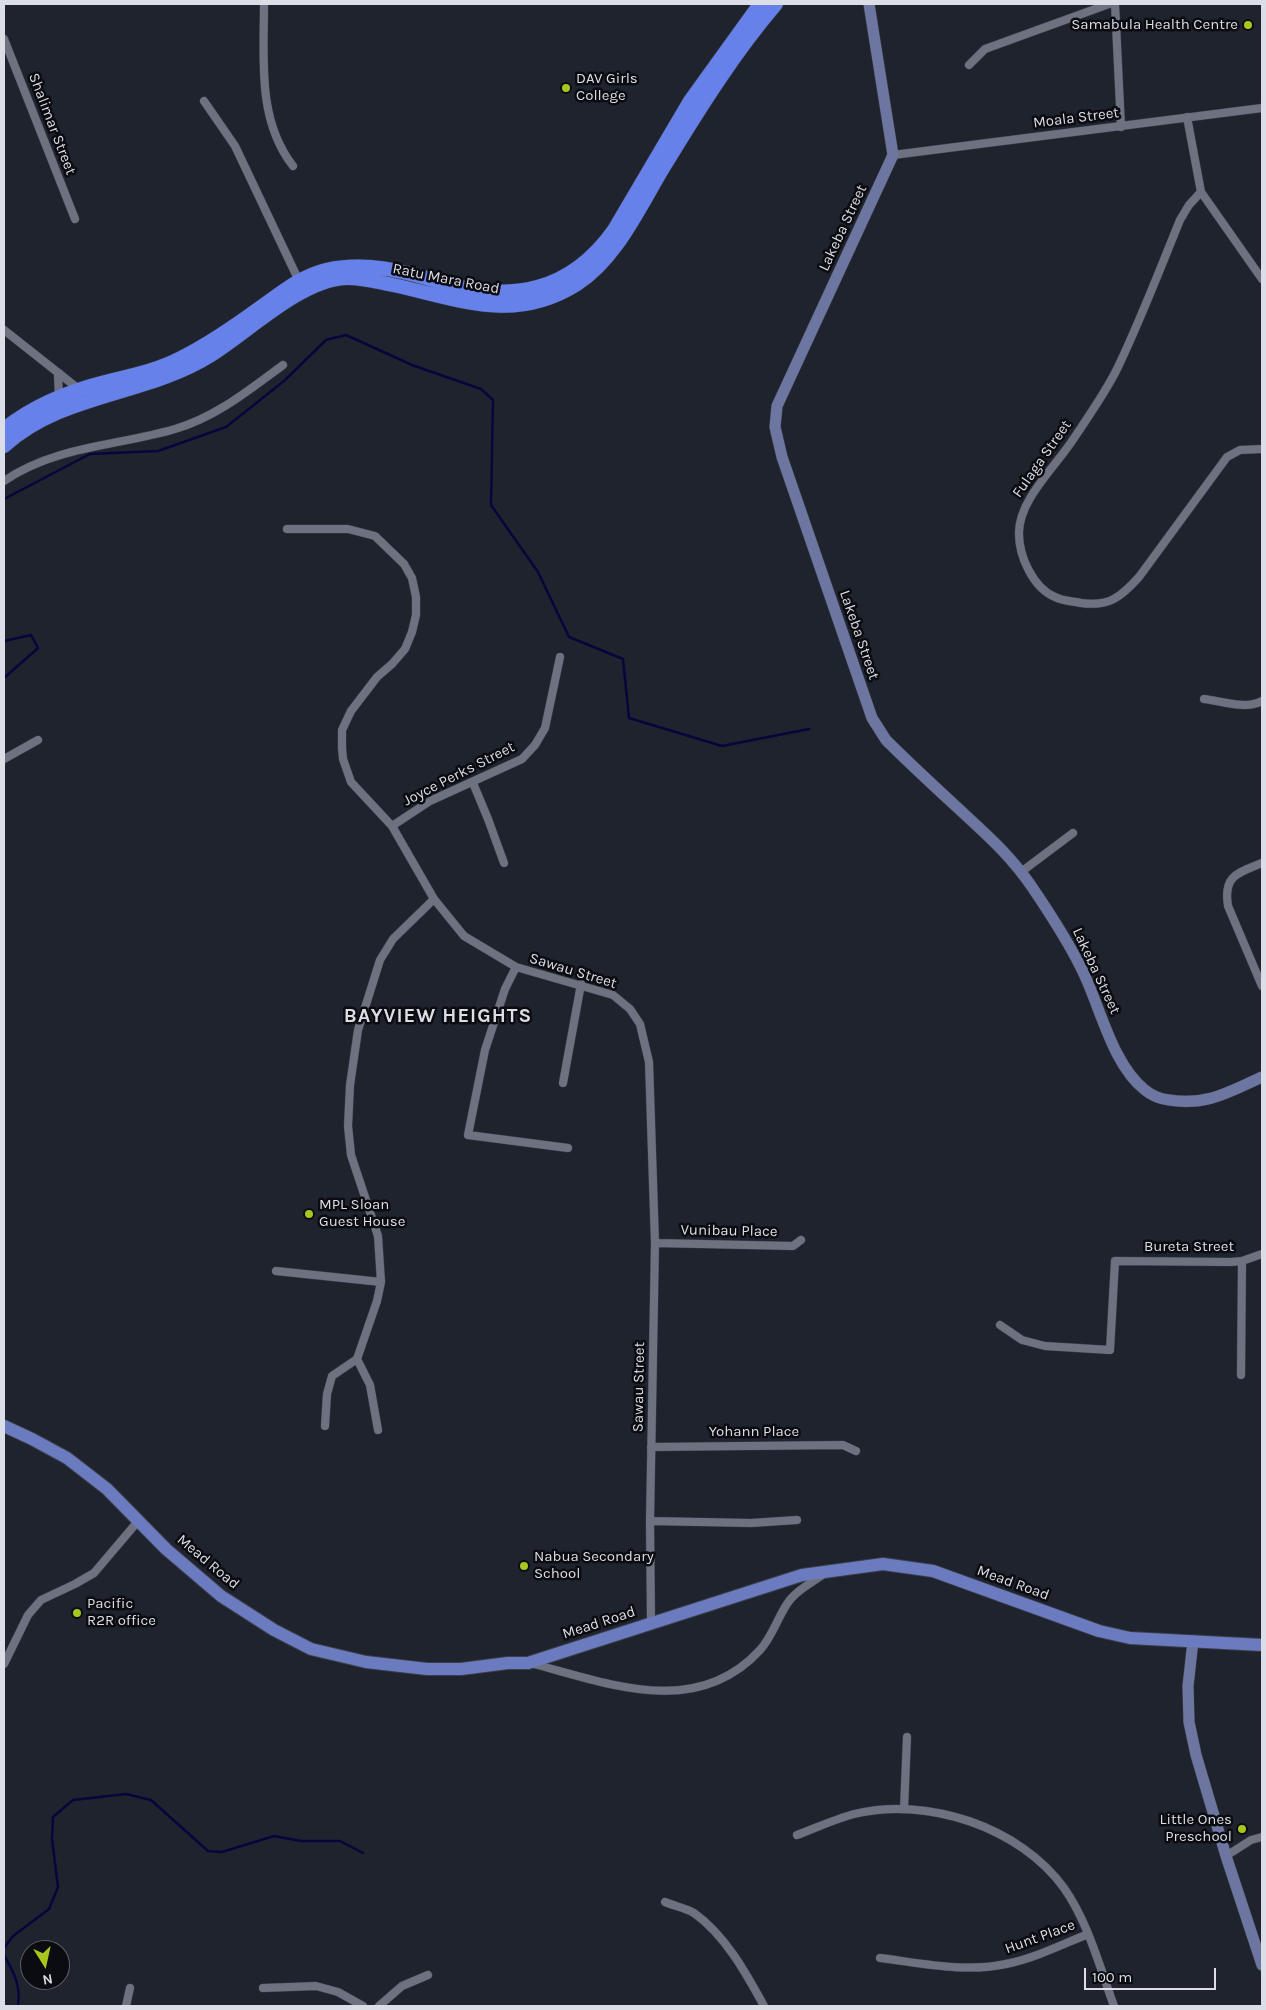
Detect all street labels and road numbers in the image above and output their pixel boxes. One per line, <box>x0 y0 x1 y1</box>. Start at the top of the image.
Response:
street label: Shalimar Street <box>24 71 80 177</box>
street label: Moala Street <box>1032 104 1120 132</box>
street label: Lakeba Street <box>815 182 871 274</box>
street label: Ratu Mara Road <box>391 260 501 298</box>
street label: Fulaga Street <box>1009 417 1075 501</box>
street label: Lakeba Street <box>835 588 883 682</box>
street label: Joyce Perks Street <box>400 738 518 810</box>
street label: Lakeba Street <box>1068 925 1124 1017</box>
street label: Sawau Street <box>527 949 619 993</box>
street label: Vunibau Place <box>680 1221 778 1241</box>
street label: Bureta Street <box>1144 1238 1234 1256</box>
street label: Sawau Street <box>629 1342 649 1432</box>
street label: Yohann Place <box>709 1423 799 1441</box>
street label: Mead Road <box>173 1531 243 1593</box>
street label: Mead Road <box>974 1562 1052 1604</box>
street label: Mead Road <box>560 1603 638 1643</box>
street label: Hunt Place <box>1002 1916 1078 1958</box>

